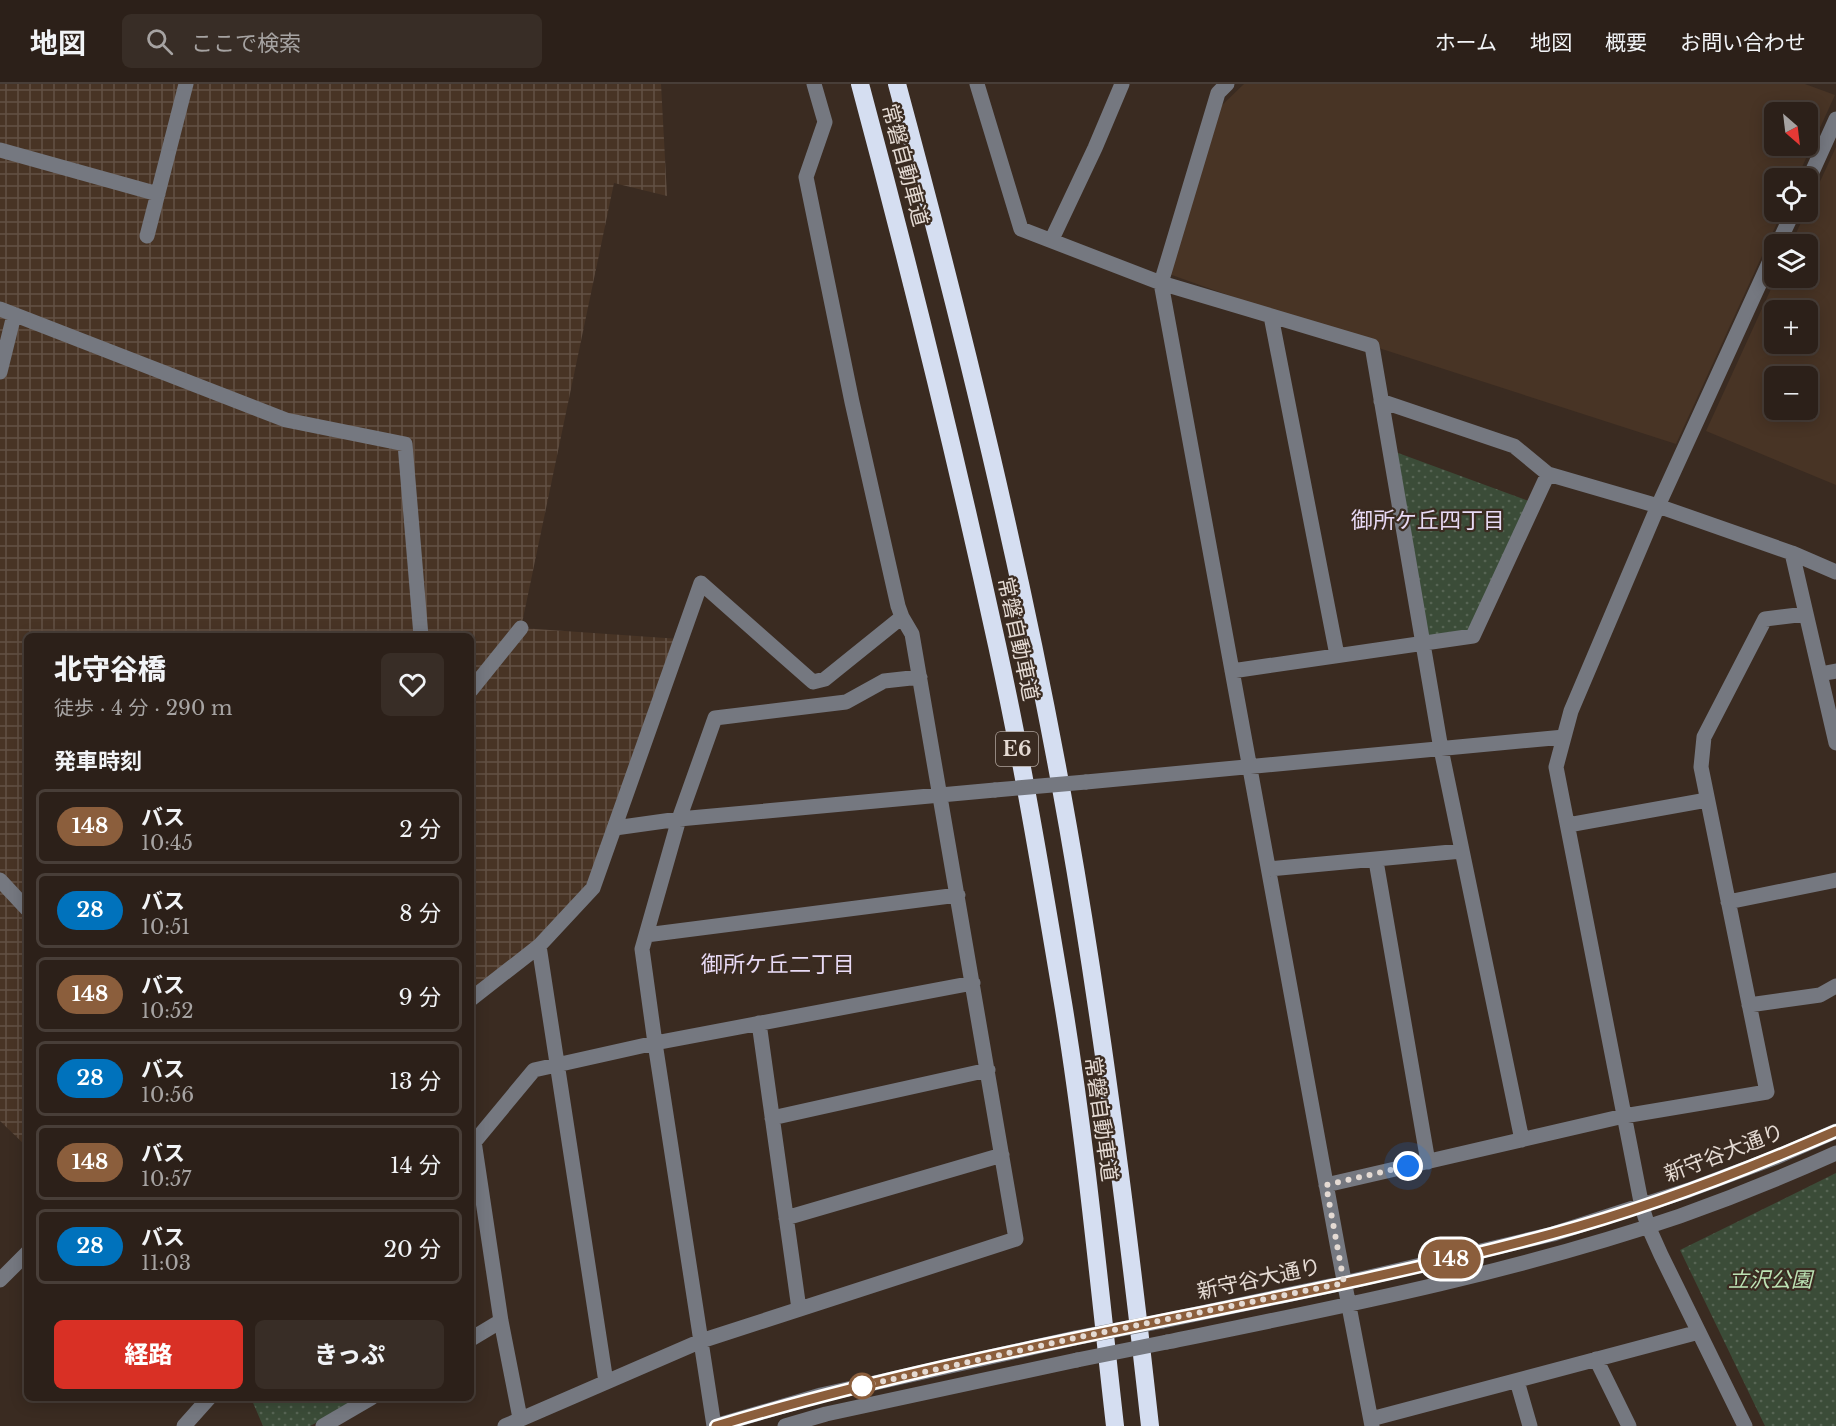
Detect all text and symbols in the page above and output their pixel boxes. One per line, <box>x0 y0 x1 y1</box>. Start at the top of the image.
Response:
search box <box>122 14 542 68</box>
icon: search <box>143 25 176 58</box>
text: 地図 <box>30 26 86 61</box>
text: ここで検索 <box>191 30 301 57</box>
text: ホーム <box>1435 30 1497 56</box>
text: 地図 <box>1530 30 1572 56</box>
text: 概要 <box>1605 30 1647 56</box>
text: お問い合わせ <box>1680 30 1806 56</box>
street label: 常磐自動車道 <box>876 101 934 229</box>
north arrow <box>1764 102 1818 156</box>
map controls <box>1764 102 1818 420</box>
button: locate <box>1764 168 1818 222</box>
button: layers <box>1764 234 1818 288</box>
button: + <box>1764 300 1818 354</box>
button: − <box>1764 366 1818 420</box>
district label: 御所ケ丘四丁目 <box>1351 507 1505 534</box>
street label: 常磐自動車道 <box>992 575 1044 703</box>
text: 北守谷橋 <box>54 652 166 687</box>
button: heart <box>381 653 444 716</box>
text: 徒歩 · 4 分 · 290 m <box>54 696 232 720</box>
road number: E6 <box>996 732 1038 766</box>
text: 発車時刻 <box>54 748 142 775</box>
text: バス <box>141 804 185 831</box>
text: 148 <box>72 813 108 839</box>
text: 2 分 <box>399 816 441 843</box>
text: 10:45 <box>141 831 193 855</box>
text: バス <box>141 888 185 915</box>
text: 28 <box>76 897 104 923</box>
text: 8 分 <box>399 900 441 927</box>
text: 10:51 <box>141 915 190 939</box>
district label: 御所ケ丘二丁目 <box>701 951 855 978</box>
text: バス <box>141 972 185 999</box>
text: 148 <box>72 981 108 1007</box>
text: 9 分 <box>399 984 441 1011</box>
text: 10:52 <box>141 999 194 1023</box>
street label: 常磐自動車道 <box>1079 1055 1123 1183</box>
text: バス <box>141 1056 185 1083</box>
text: 28 <box>76 1065 104 1091</box>
text: 13 分 <box>389 1068 441 1095</box>
text: 10:56 <box>141 1083 194 1107</box>
street label: 新守谷大通り <box>1661 1118 1787 1188</box>
text: バス <box>141 1140 185 1167</box>
text: 148 <box>72 1149 108 1175</box>
your location <box>1393 1151 1423 1181</box>
text: 14 分 <box>390 1152 441 1179</box>
text: 10:57 <box>141 1167 191 1191</box>
text: バス <box>141 1224 185 1251</box>
text: 28 <box>76 1233 104 1259</box>
text: 20 分 <box>383 1236 441 1263</box>
line badge: 148 <box>1416 1240 1486 1278</box>
text: 148 <box>1433 1246 1469 1272</box>
text: 11:03 <box>141 1251 191 1275</box>
street label: 新守谷大通り <box>1195 1253 1323 1305</box>
park label: 立沢公園 <box>1728 1267 1815 1293</box>
button: 経路 <box>54 1320 243 1389</box>
button: きっぷ <box>255 1320 444 1389</box>
unlabelled marker <box>849 1373 875 1399</box>

